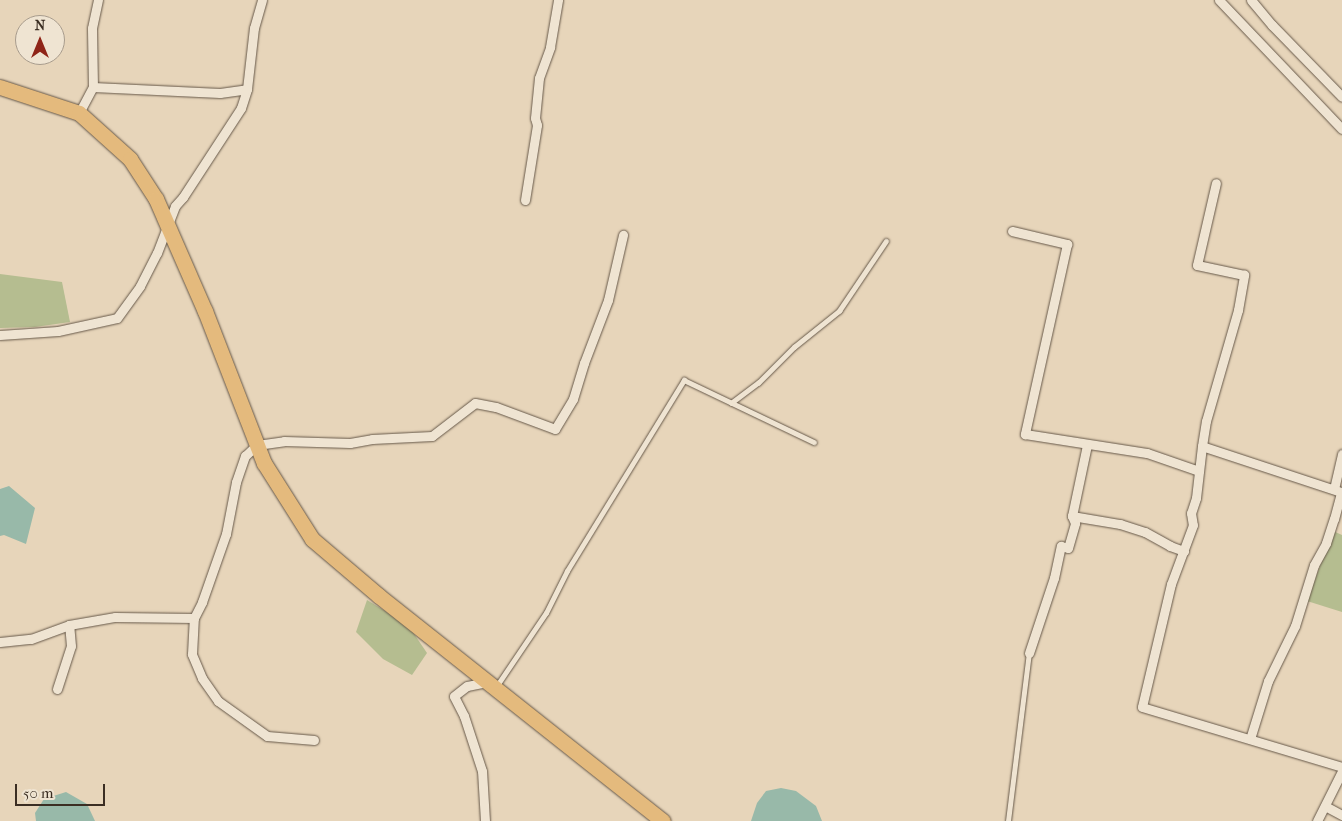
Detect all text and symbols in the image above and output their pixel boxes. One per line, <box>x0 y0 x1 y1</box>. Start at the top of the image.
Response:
north arrow <box>15 15 65 65</box>
text: N <box>35 17 45 34</box>
scale bar <box>18 774 108 806</box>
text: 50 m <box>23 784 53 802</box>

